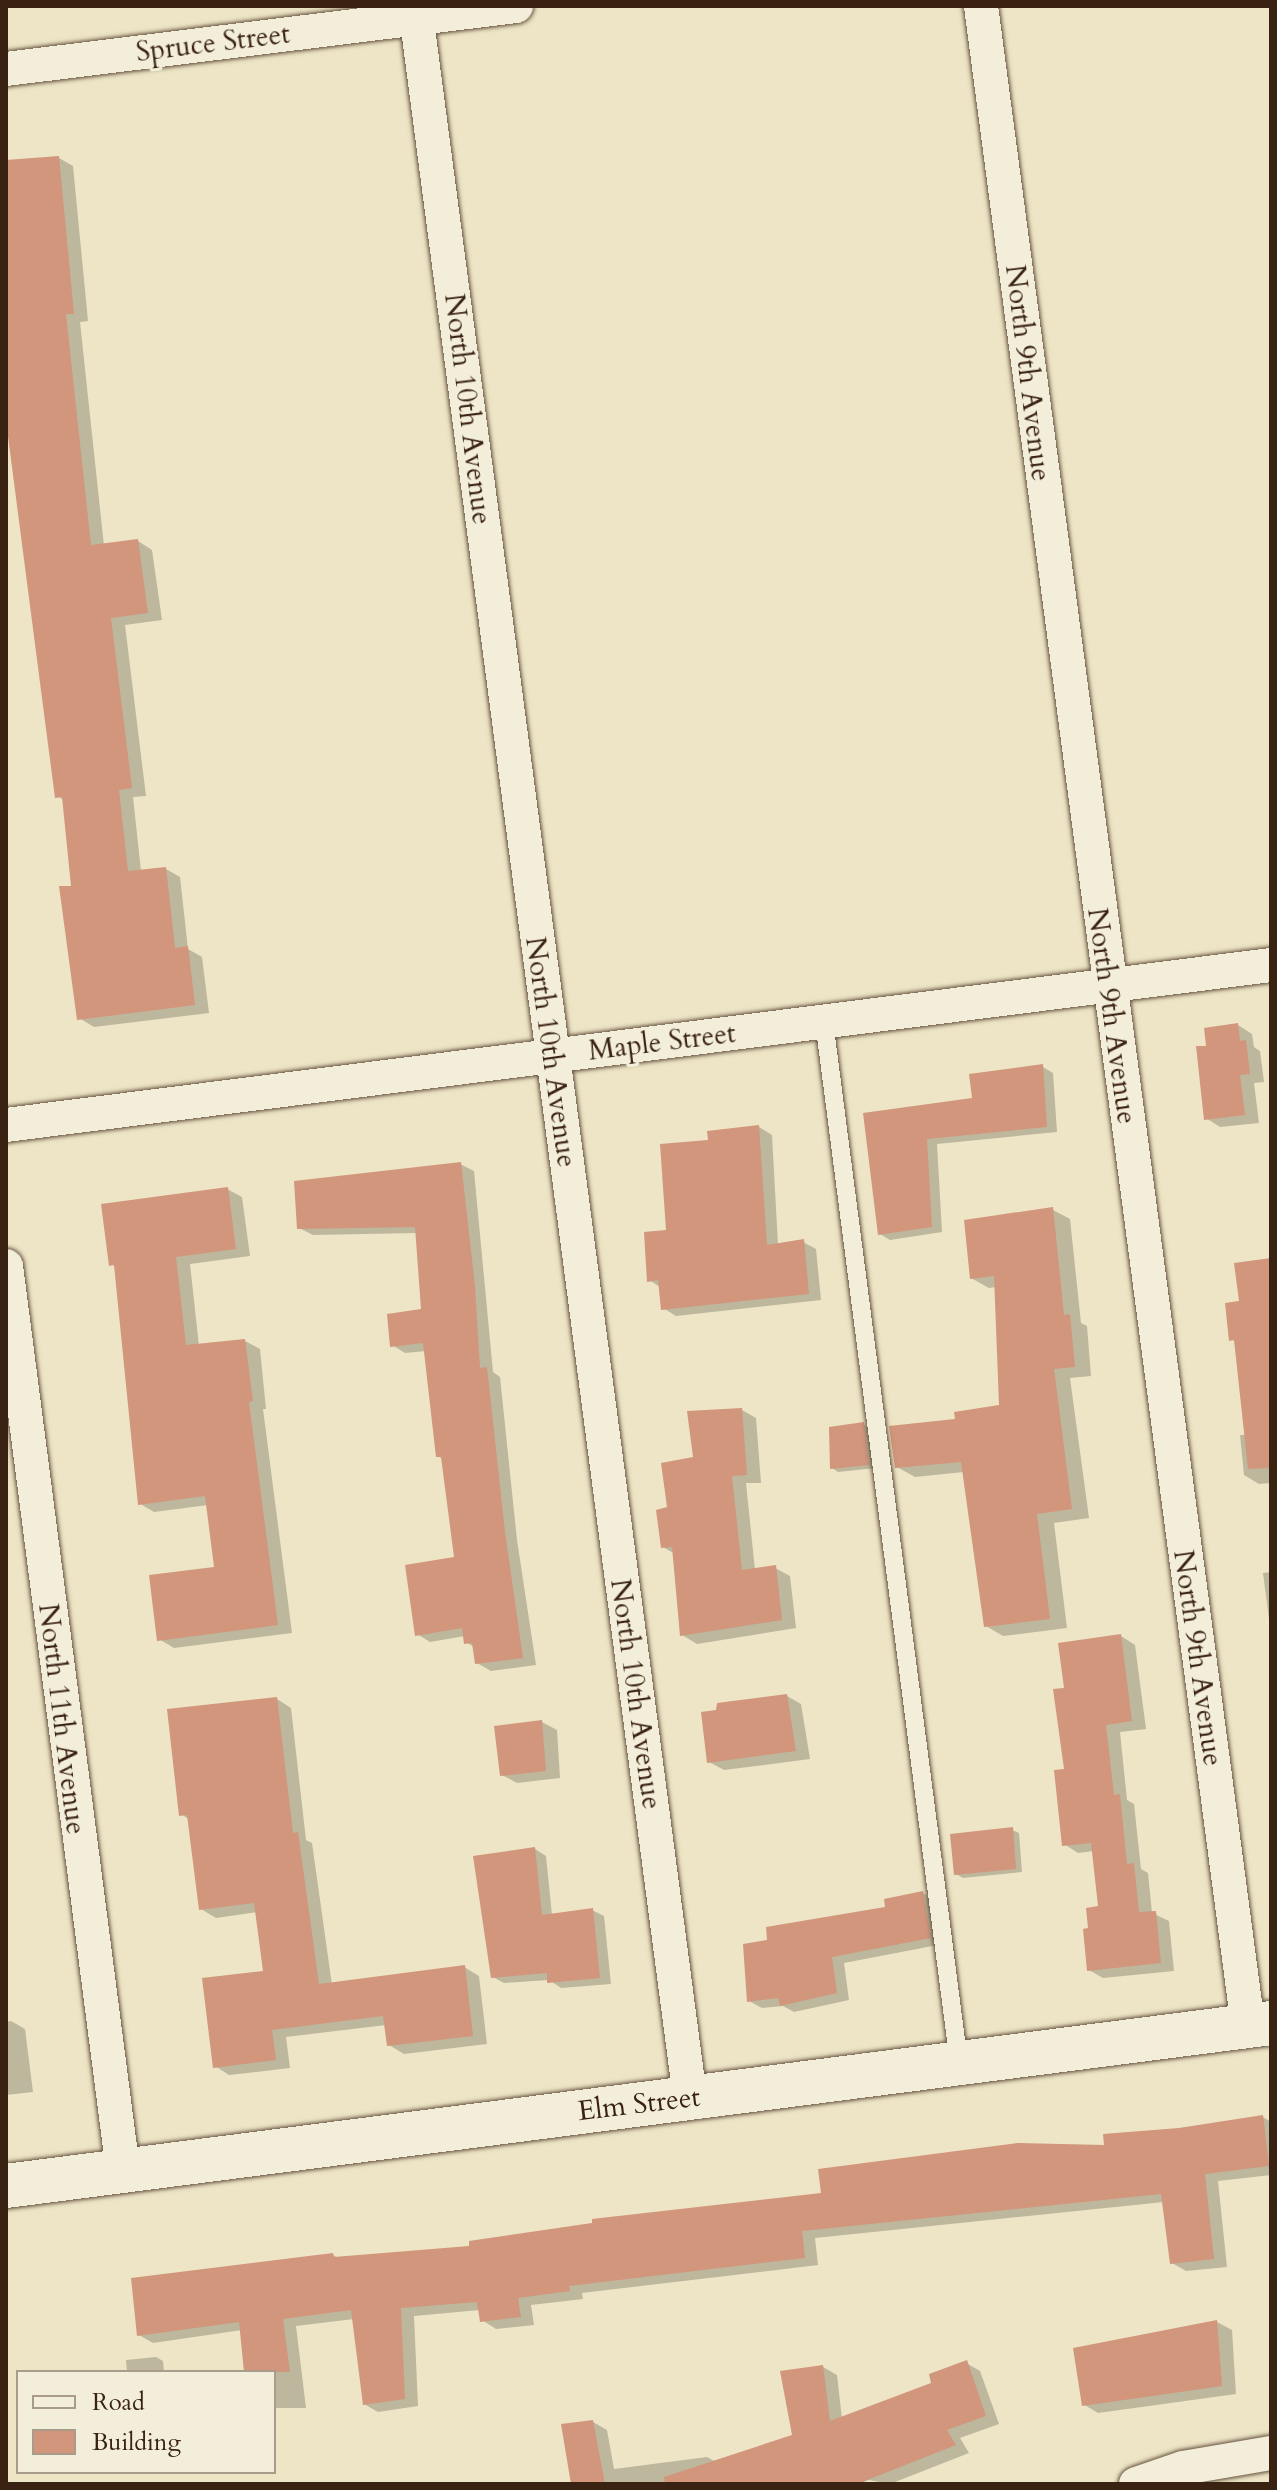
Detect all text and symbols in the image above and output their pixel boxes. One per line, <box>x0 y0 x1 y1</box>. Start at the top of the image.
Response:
street label: Spruce Street <box>134 17 292 69</box>
street label: North 9th Avenue <box>998 263 1058 483</box>
street label: North 10th Avenue <box>437 292 499 526</box>
street label: North 9th Avenue <box>1080 906 1144 1126</box>
street label: North 10th Avenue <box>518 935 584 1169</box>
street label: Maple Street <box>586 1016 738 1068</box>
street label: North 9th Avenue <box>1166 1548 1230 1768</box>
street label: North 10th Avenue <box>603 1577 669 1811</box>
street label: North 11th Avenue <box>31 1602 93 1836</box>
street label: Elm Street <box>576 2080 702 2128</box>
legend <box>16 2370 276 2474</box>
text: Road <box>92 2386 145 2419</box>
text: Building <box>92 2426 181 2459</box>

